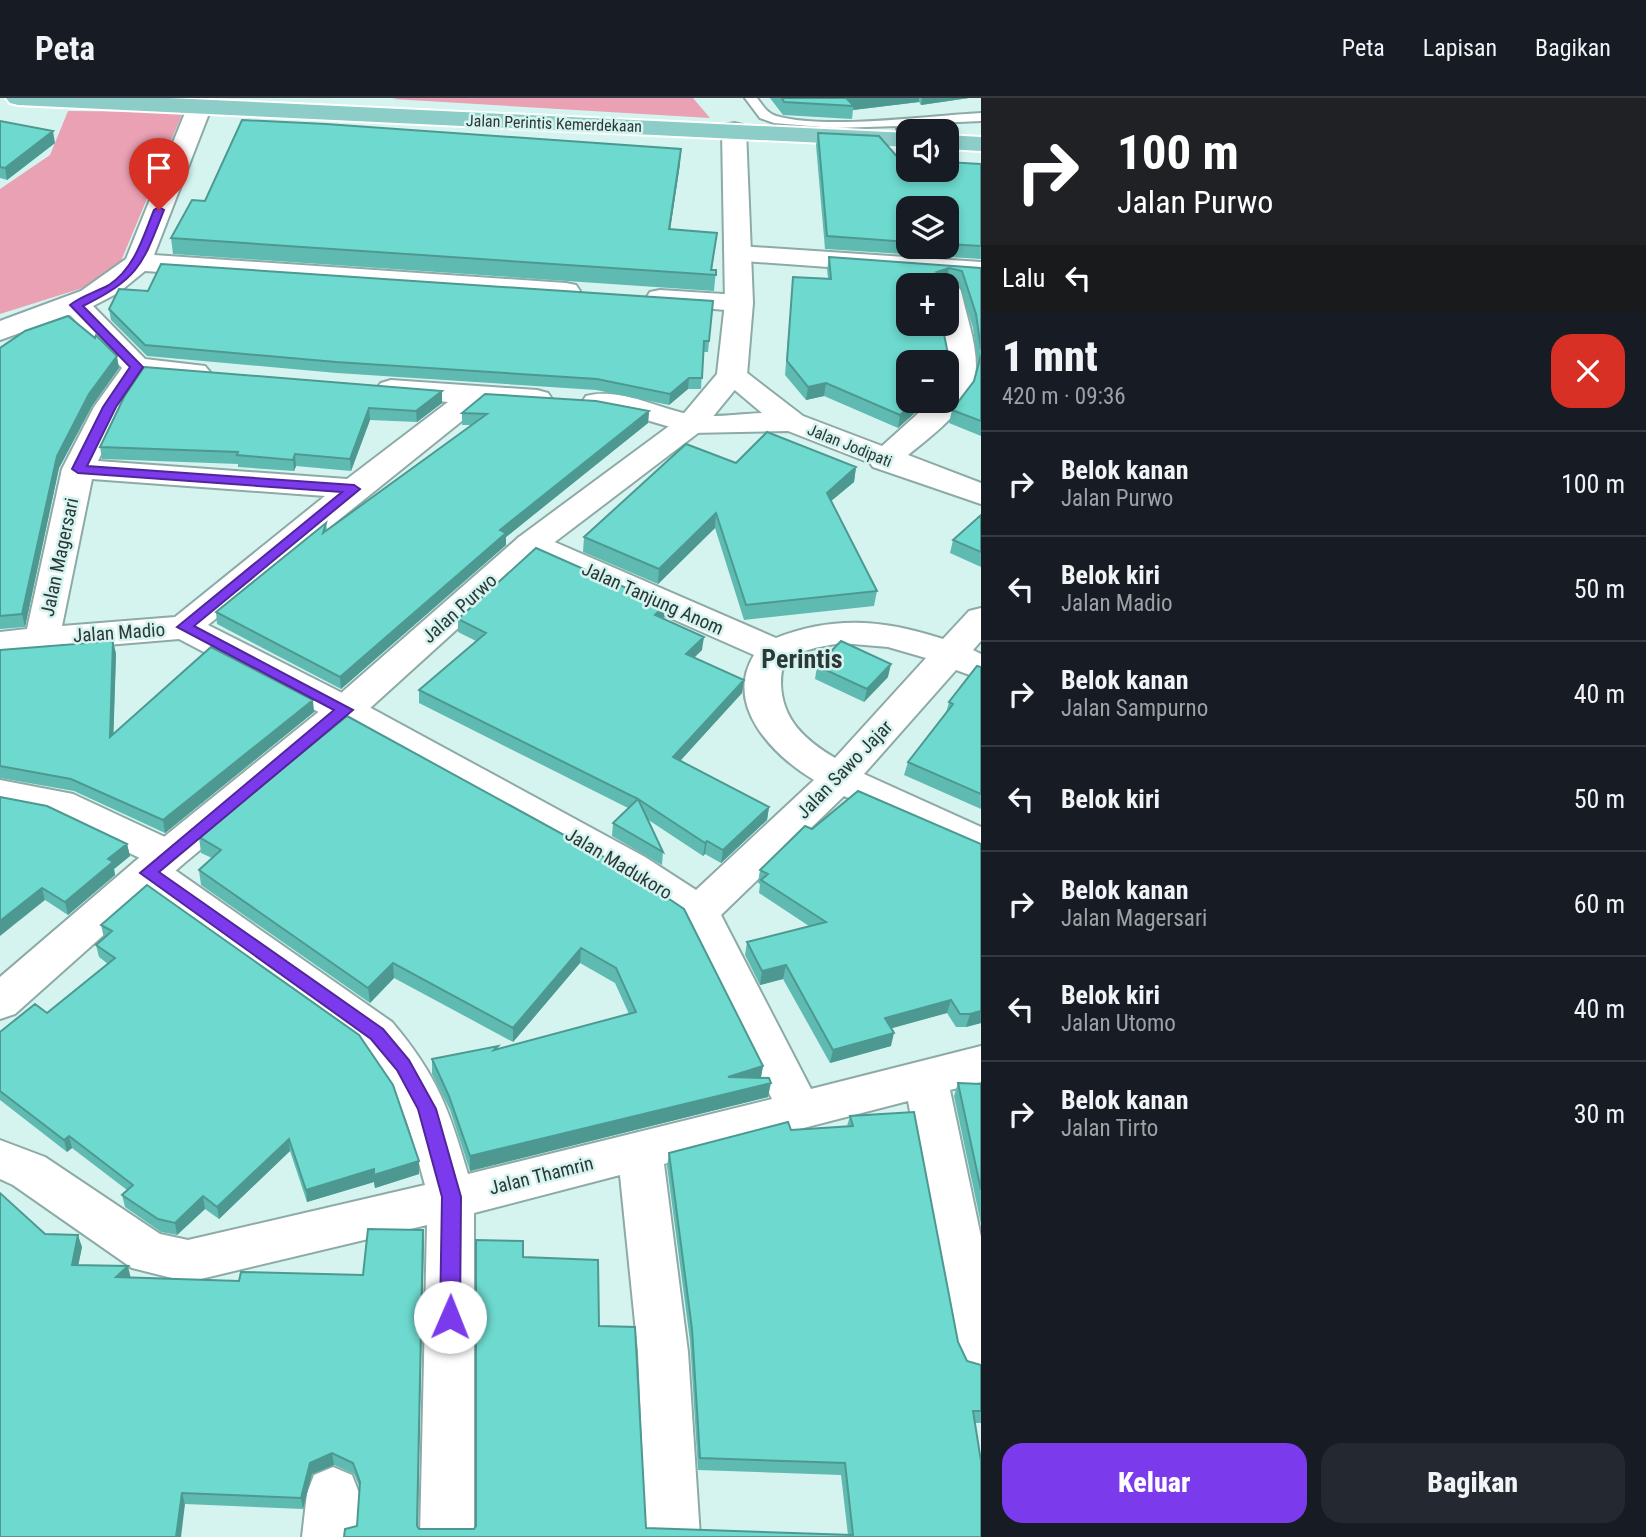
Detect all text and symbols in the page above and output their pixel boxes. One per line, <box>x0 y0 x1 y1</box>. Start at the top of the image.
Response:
text: Peta <box>35 29 95 68</box>
text: Peta <box>1342 34 1385 62</box>
text: Lapisan <box>1423 34 1497 62</box>
text: Bagikan <box>1535 34 1611 62</box>
street label: Jalan Perintis Kemerdekaan <box>466 111 642 136</box>
map controls <box>896 119 959 413</box>
button: sound <box>896 119 959 182</box>
text: 100 m <box>1117 124 1239 181</box>
icon: right <box>1002 126 1093 217</box>
pin <box>129 138 189 210</box>
icon: arrive <box>140 149 178 187</box>
text: Jalan Purwo <box>1117 183 1273 221</box>
button: layers <box>896 196 959 259</box>
icon: left <box>1059 259 1097 297</box>
text: Lalu <box>1002 263 1045 293</box>
button: + <box>896 273 959 336</box>
text: 1 mnt <box>1002 332 1098 381</box>
button: close <box>1551 334 1625 408</box>
button: − <box>896 350 959 413</box>
text: 420 m · 09:36 <box>1002 383 1126 410</box>
street label: Jalan Jodipati <box>805 420 895 471</box>
text: Belok kanan <box>1061 455 1188 485</box>
icon: right <box>1002 465 1040 503</box>
text: 100 m <box>1561 469 1625 499</box>
text: Jalan Purwo <box>1061 485 1173 512</box>
street label: Jalan Magersari <box>36 496 83 619</box>
street label: Jalan Tanjung Anom <box>578 557 727 640</box>
text: Belok kiri <box>1061 560 1160 590</box>
street label: Jalan Purwo <box>417 569 502 648</box>
icon: left <box>1002 570 1040 608</box>
text: 50 m <box>1574 574 1625 604</box>
text: Jalan Madio <box>1061 590 1172 617</box>
street label: Jalan Madio <box>72 618 166 647</box>
district label: Perintis <box>761 644 843 674</box>
text: Belok kanan <box>1061 665 1188 695</box>
icon: right <box>1002 675 1040 713</box>
text: 40 m <box>1574 679 1625 709</box>
text: Jalan Sampurno <box>1061 695 1208 722</box>
street label: Jalan Sawo Jajar <box>792 715 897 823</box>
icon: left <box>1002 780 1040 818</box>
text: Belok kiri <box>1061 784 1160 814</box>
text: 50 m <box>1574 784 1625 814</box>
street label: Jalan Madukoro <box>561 823 676 904</box>
text: Belok kanan <box>1061 875 1188 905</box>
icon: right <box>1002 885 1040 923</box>
text: 60 m <box>1574 889 1625 919</box>
text: Jalan Magersari <box>1061 905 1207 932</box>
text: Belok kiri <box>1061 980 1160 1010</box>
icon: left <box>1002 990 1040 1028</box>
text: 40 m <box>1574 994 1625 1024</box>
text: Jalan Utomo <box>1061 1010 1176 1037</box>
text: Belok kanan <box>1061 1085 1188 1115</box>
icon: right <box>1002 1095 1040 1133</box>
text: 30 m <box>1574 1099 1625 1129</box>
text: Jalan Tirto <box>1061 1115 1158 1142</box>
street label: Jalan Thamrin <box>487 1151 596 1200</box>
position arrow <box>413 1280 487 1354</box>
button: Keluar <box>1002 1443 1307 1523</box>
button: Bagikan <box>1321 1443 1625 1523</box>

